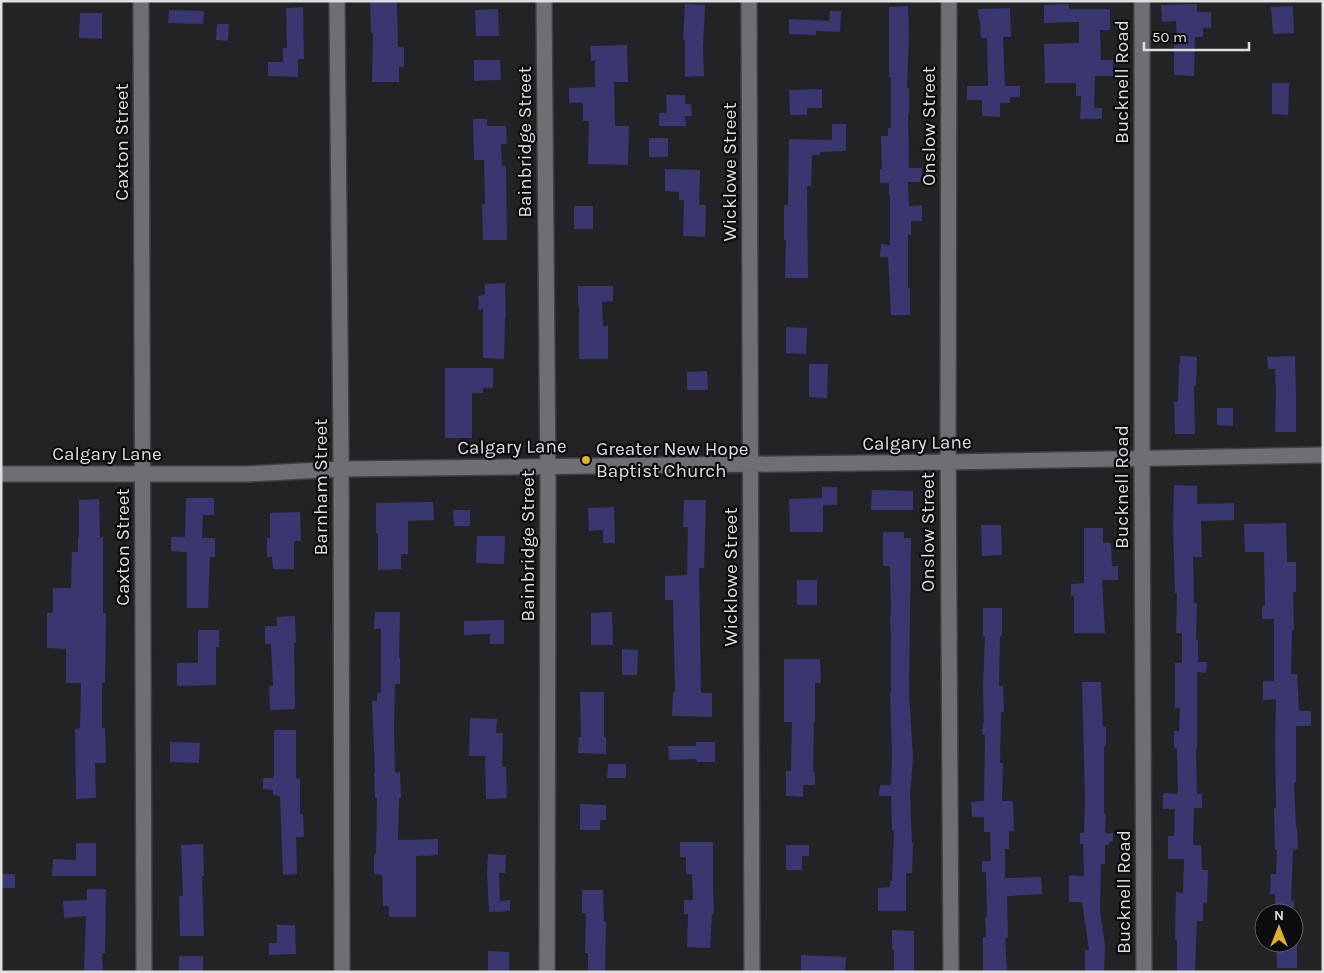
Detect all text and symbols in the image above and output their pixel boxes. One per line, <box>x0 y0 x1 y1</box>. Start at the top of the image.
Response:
street label: Bucknell Road <box>1111 20 1133 144</box>
scale bar <box>1144 20 1249 52</box>
text: 50 m <box>1152 28 1187 46</box>
street label: Bainbridge Street <box>514 66 536 218</box>
street label: Onslow Street <box>918 66 940 186</box>
street label: Caxton Street <box>111 83 133 201</box>
street label: Wicklowe Street <box>719 102 741 242</box>
street label: Barnham Street <box>310 419 332 555</box>
street label: Bucknell Road <box>1111 425 1133 549</box>
street label: Calgary Lane <box>862 431 972 455</box>
street label: Calgary Lane <box>457 435 567 459</box>
place label: Greater New Hope Baptist Church <box>596 438 749 482</box>
street label: Calgary Lane <box>52 443 162 465</box>
marker: Greater New Hope Baptist Church <box>580 454 592 466</box>
street label: Bainbridge Street <box>517 470 539 622</box>
street label: Onslow Street <box>917 472 939 592</box>
street label: Caxton Street <box>112 488 134 606</box>
street label: Wicklowe Street <box>720 507 742 647</box>
street label: Bucknell Road <box>1113 830 1135 954</box>
north arrow <box>1254 903 1304 953</box>
text: N <box>1274 907 1284 924</box>

